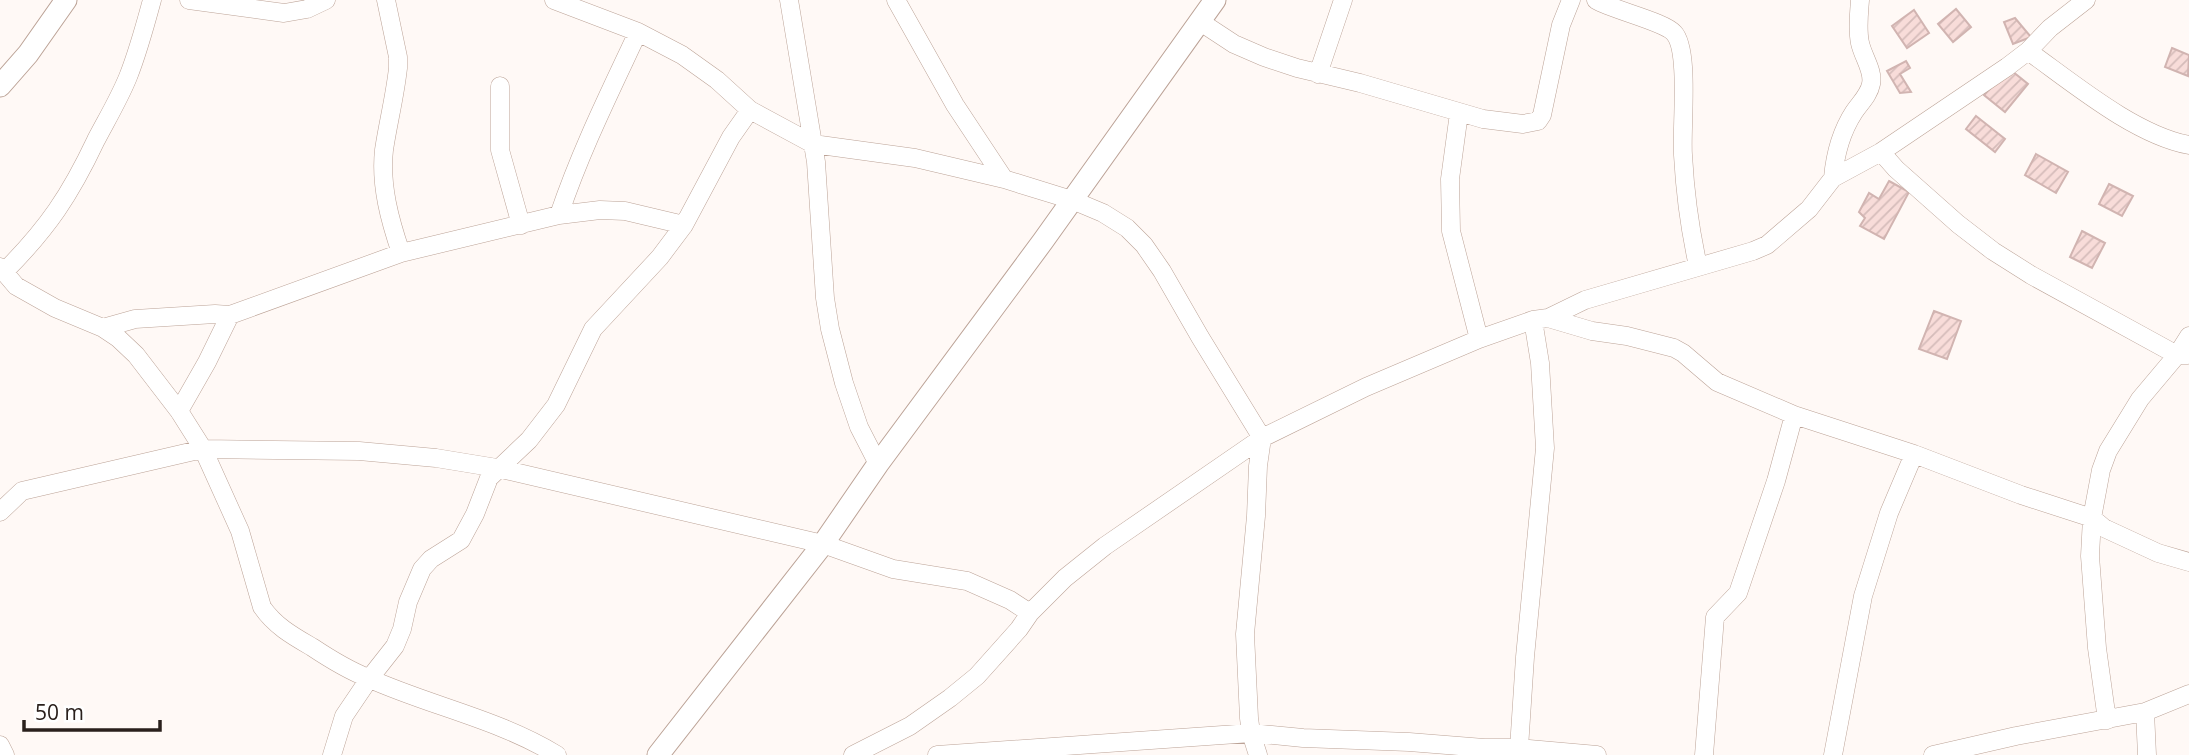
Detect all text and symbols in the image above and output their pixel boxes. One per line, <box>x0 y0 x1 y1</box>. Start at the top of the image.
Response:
scale bar <box>24 688 161 732</box>
text: 50 m <box>35 698 84 726</box>

